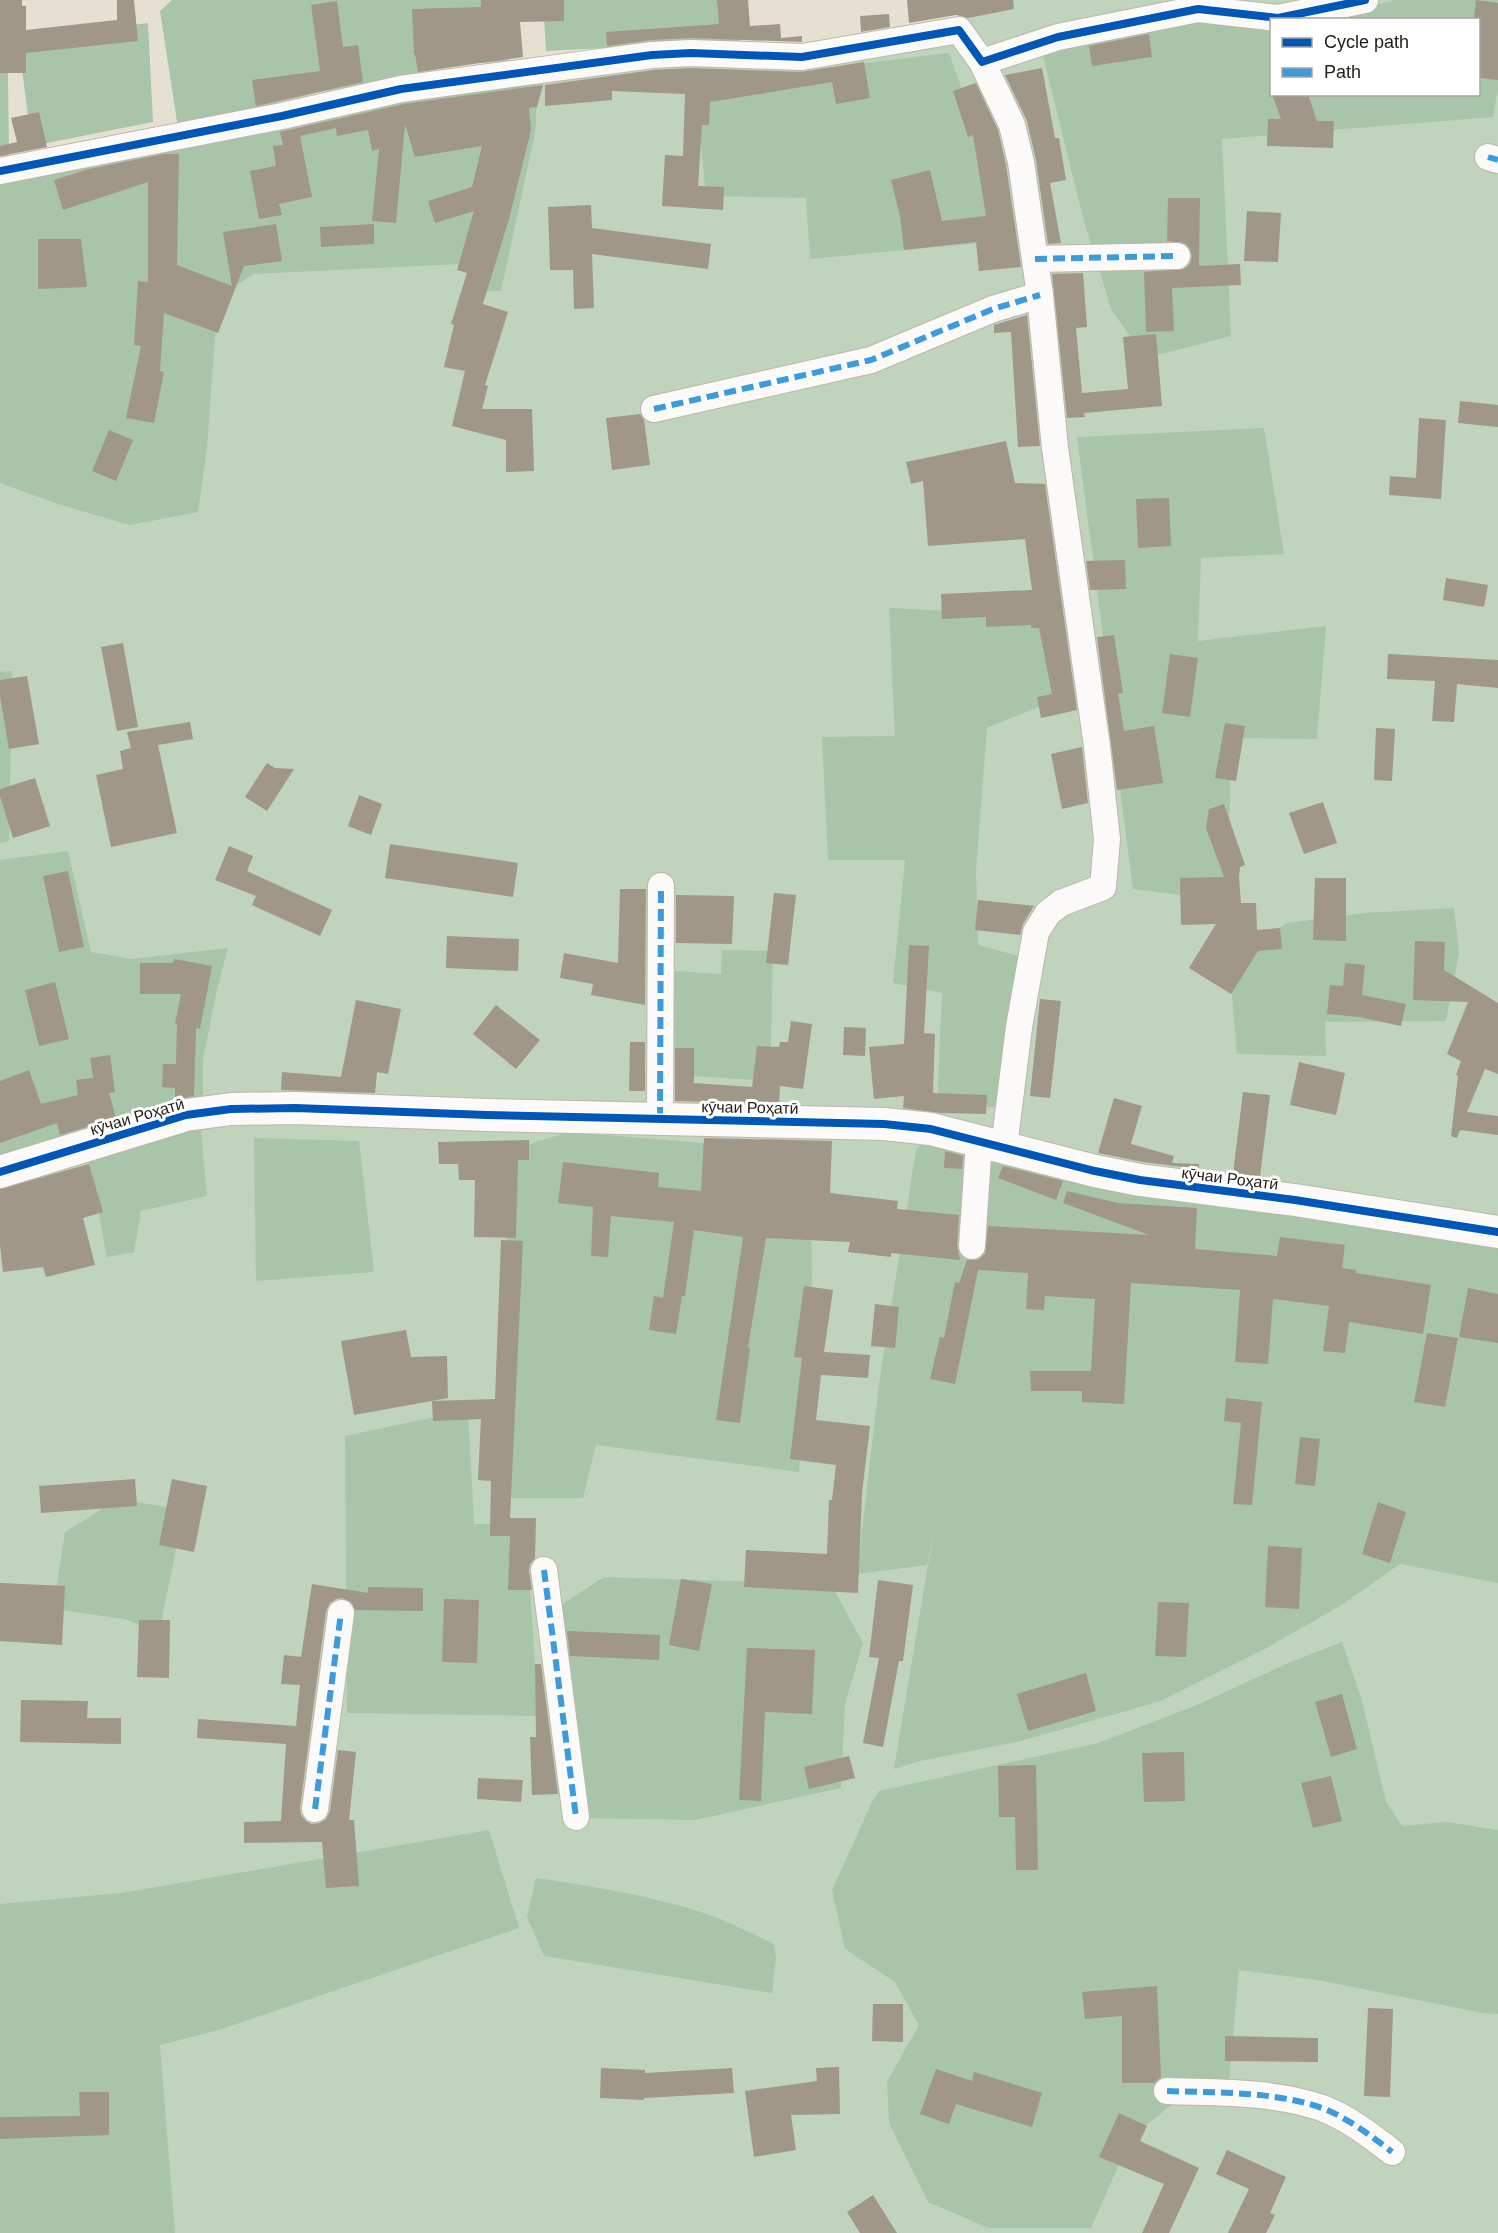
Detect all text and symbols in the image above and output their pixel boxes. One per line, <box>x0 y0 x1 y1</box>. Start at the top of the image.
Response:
legend <box>1270 18 1480 96</box>
text: Cycle path <box>1324 32 1409 52</box>
text: Path <box>1324 62 1361 82</box>
street label: кӯчаи Роҳатӣ <box>88 1095 186 1138</box>
street label: кӯчаи Роҳатӣ <box>701 1098 799 1117</box>
street label: кӯчаи Роҳатӣ <box>1181 1164 1279 1193</box>

